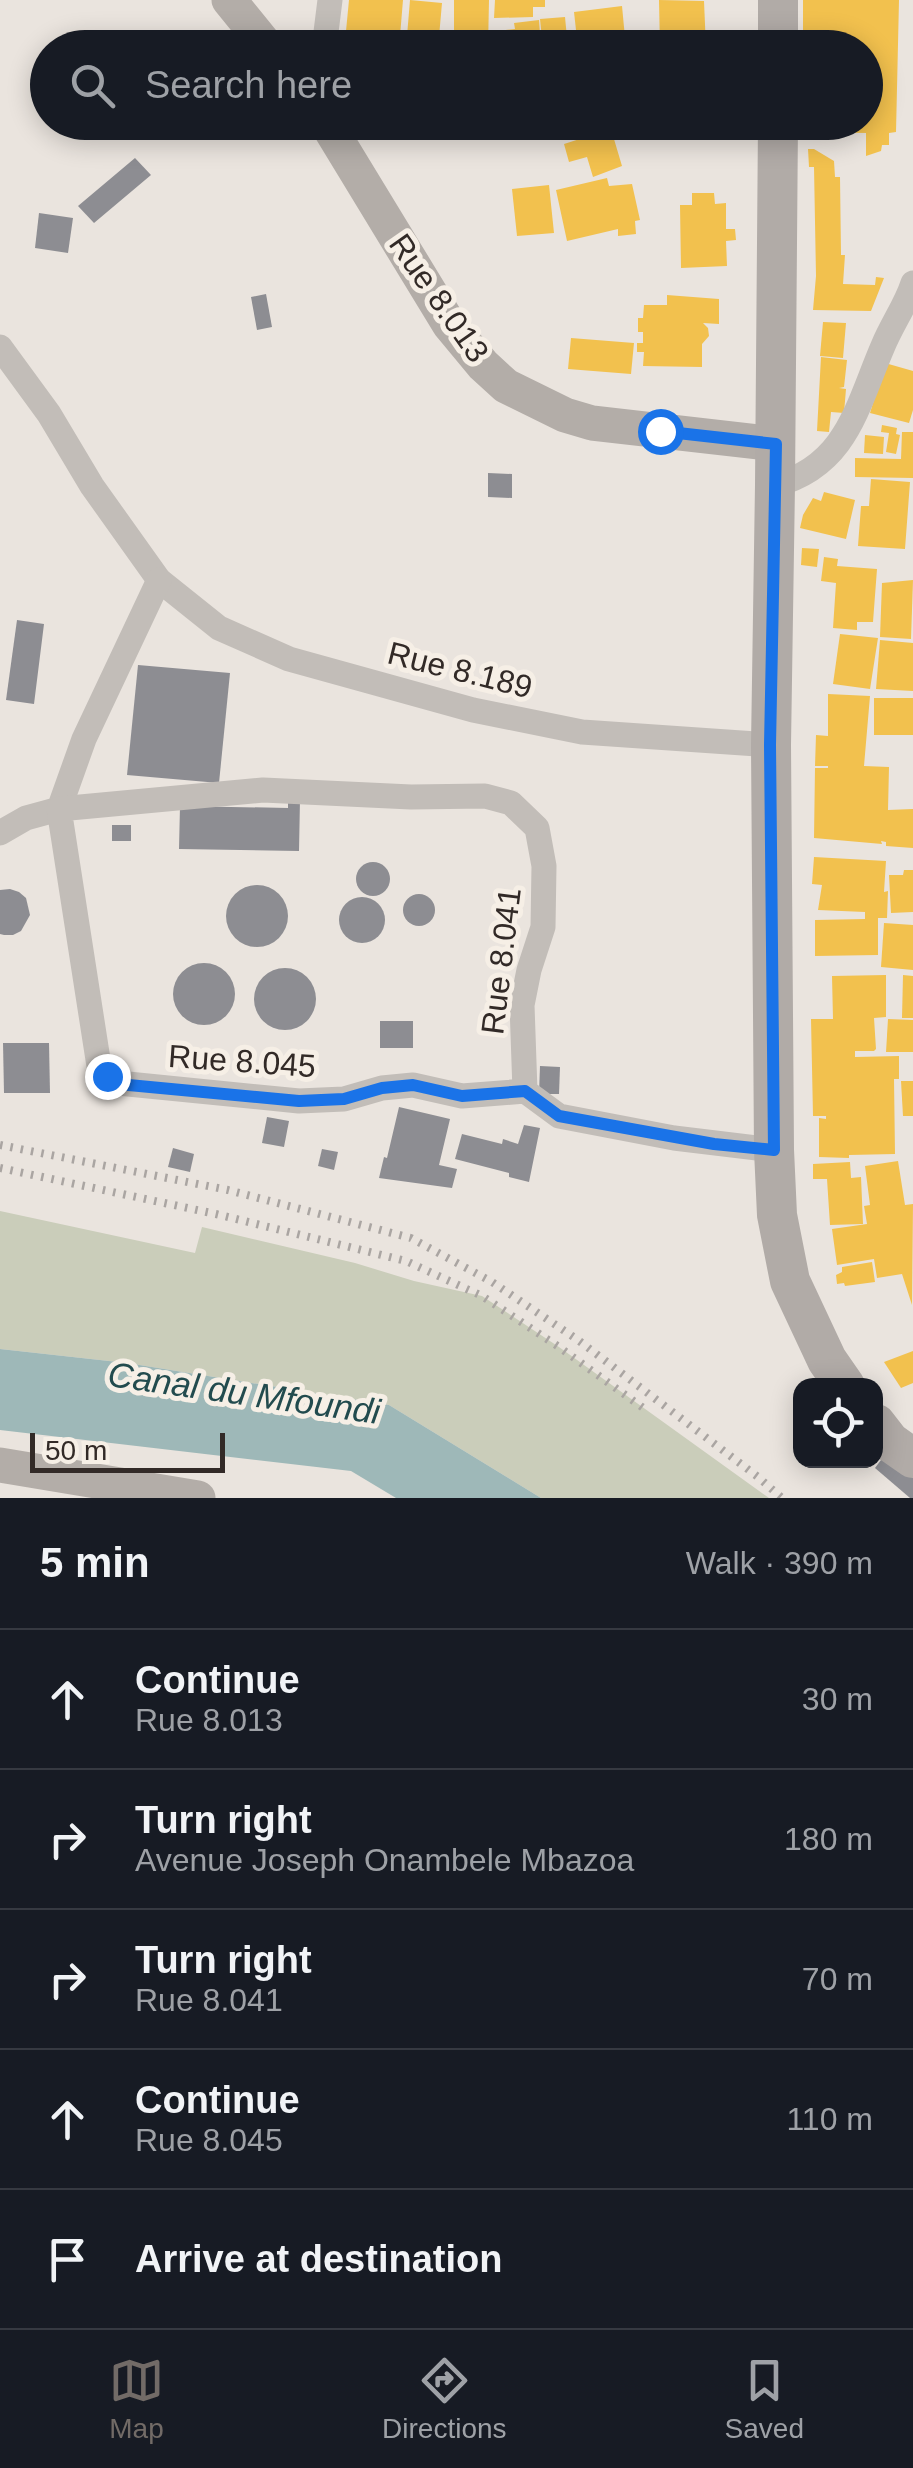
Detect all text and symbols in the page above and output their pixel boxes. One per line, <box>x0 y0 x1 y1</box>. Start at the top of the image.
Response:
search box <box>30 30 883 140</box>
icon: search <box>65 58 120 113</box>
text: Search here <box>145 64 352 106</box>
street label: Rue 8.013 <box>382 227 496 369</box>
route start <box>638 409 684 455</box>
street label: Rue 8.189 <box>384 635 536 705</box>
street label: Rue 8.041 <box>474 886 528 1036</box>
street label: Rue 8.045 <box>167 1038 317 1084</box>
route end <box>85 1054 131 1100</box>
water label: Canal du Mfoundi <box>106 1354 384 1431</box>
map controls <box>793 1378 883 1468</box>
button: locate <box>793 1378 883 1468</box>
scale bar <box>30 1428 225 1472</box>
text: 50 m <box>45 1435 107 1466</box>
text: 5 min <box>40 1539 150 1586</box>
text: Walk · 390 m <box>686 1545 873 1581</box>
text: Continue <box>135 1659 300 1701</box>
icon: ahead <box>40 1672 95 1727</box>
text: 30 m <box>802 1681 873 1717</box>
text: Rue 8.013 <box>135 1702 283 1738</box>
text: Turn right <box>135 1799 312 1841</box>
icon: right <box>40 1812 95 1867</box>
text: 180 m <box>784 1821 873 1857</box>
text: Avenue Joseph Onambele Mbazoa <box>135 1842 634 1878</box>
text: Turn right <box>135 1939 312 1981</box>
icon: right <box>40 1952 95 2007</box>
text: 70 m <box>802 1961 873 1997</box>
text: Rue 8.041 <box>135 1982 283 2018</box>
text: Continue <box>135 2079 300 2121</box>
icon: ahead <box>40 2092 95 2147</box>
text: 110 m <box>786 2101 873 2137</box>
text: Rue 8.045 <box>135 2122 283 2158</box>
icon: arrive <box>40 2232 95 2287</box>
text: Arrive at destination <box>135 2238 502 2280</box>
tab: Map <box>109 2353 164 2445</box>
tab: Directions <box>382 2353 507 2445</box>
tab: Saved <box>725 2353 804 2445</box>

